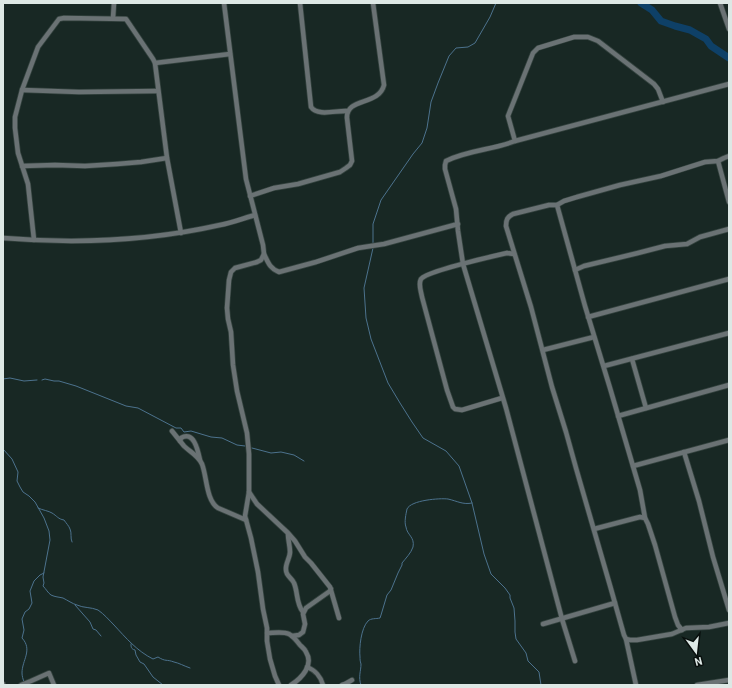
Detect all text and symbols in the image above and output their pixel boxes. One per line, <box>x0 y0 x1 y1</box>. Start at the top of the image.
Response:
north arrow <box>676 632 716 672</box>
text: N <box>693 655 704 669</box>

